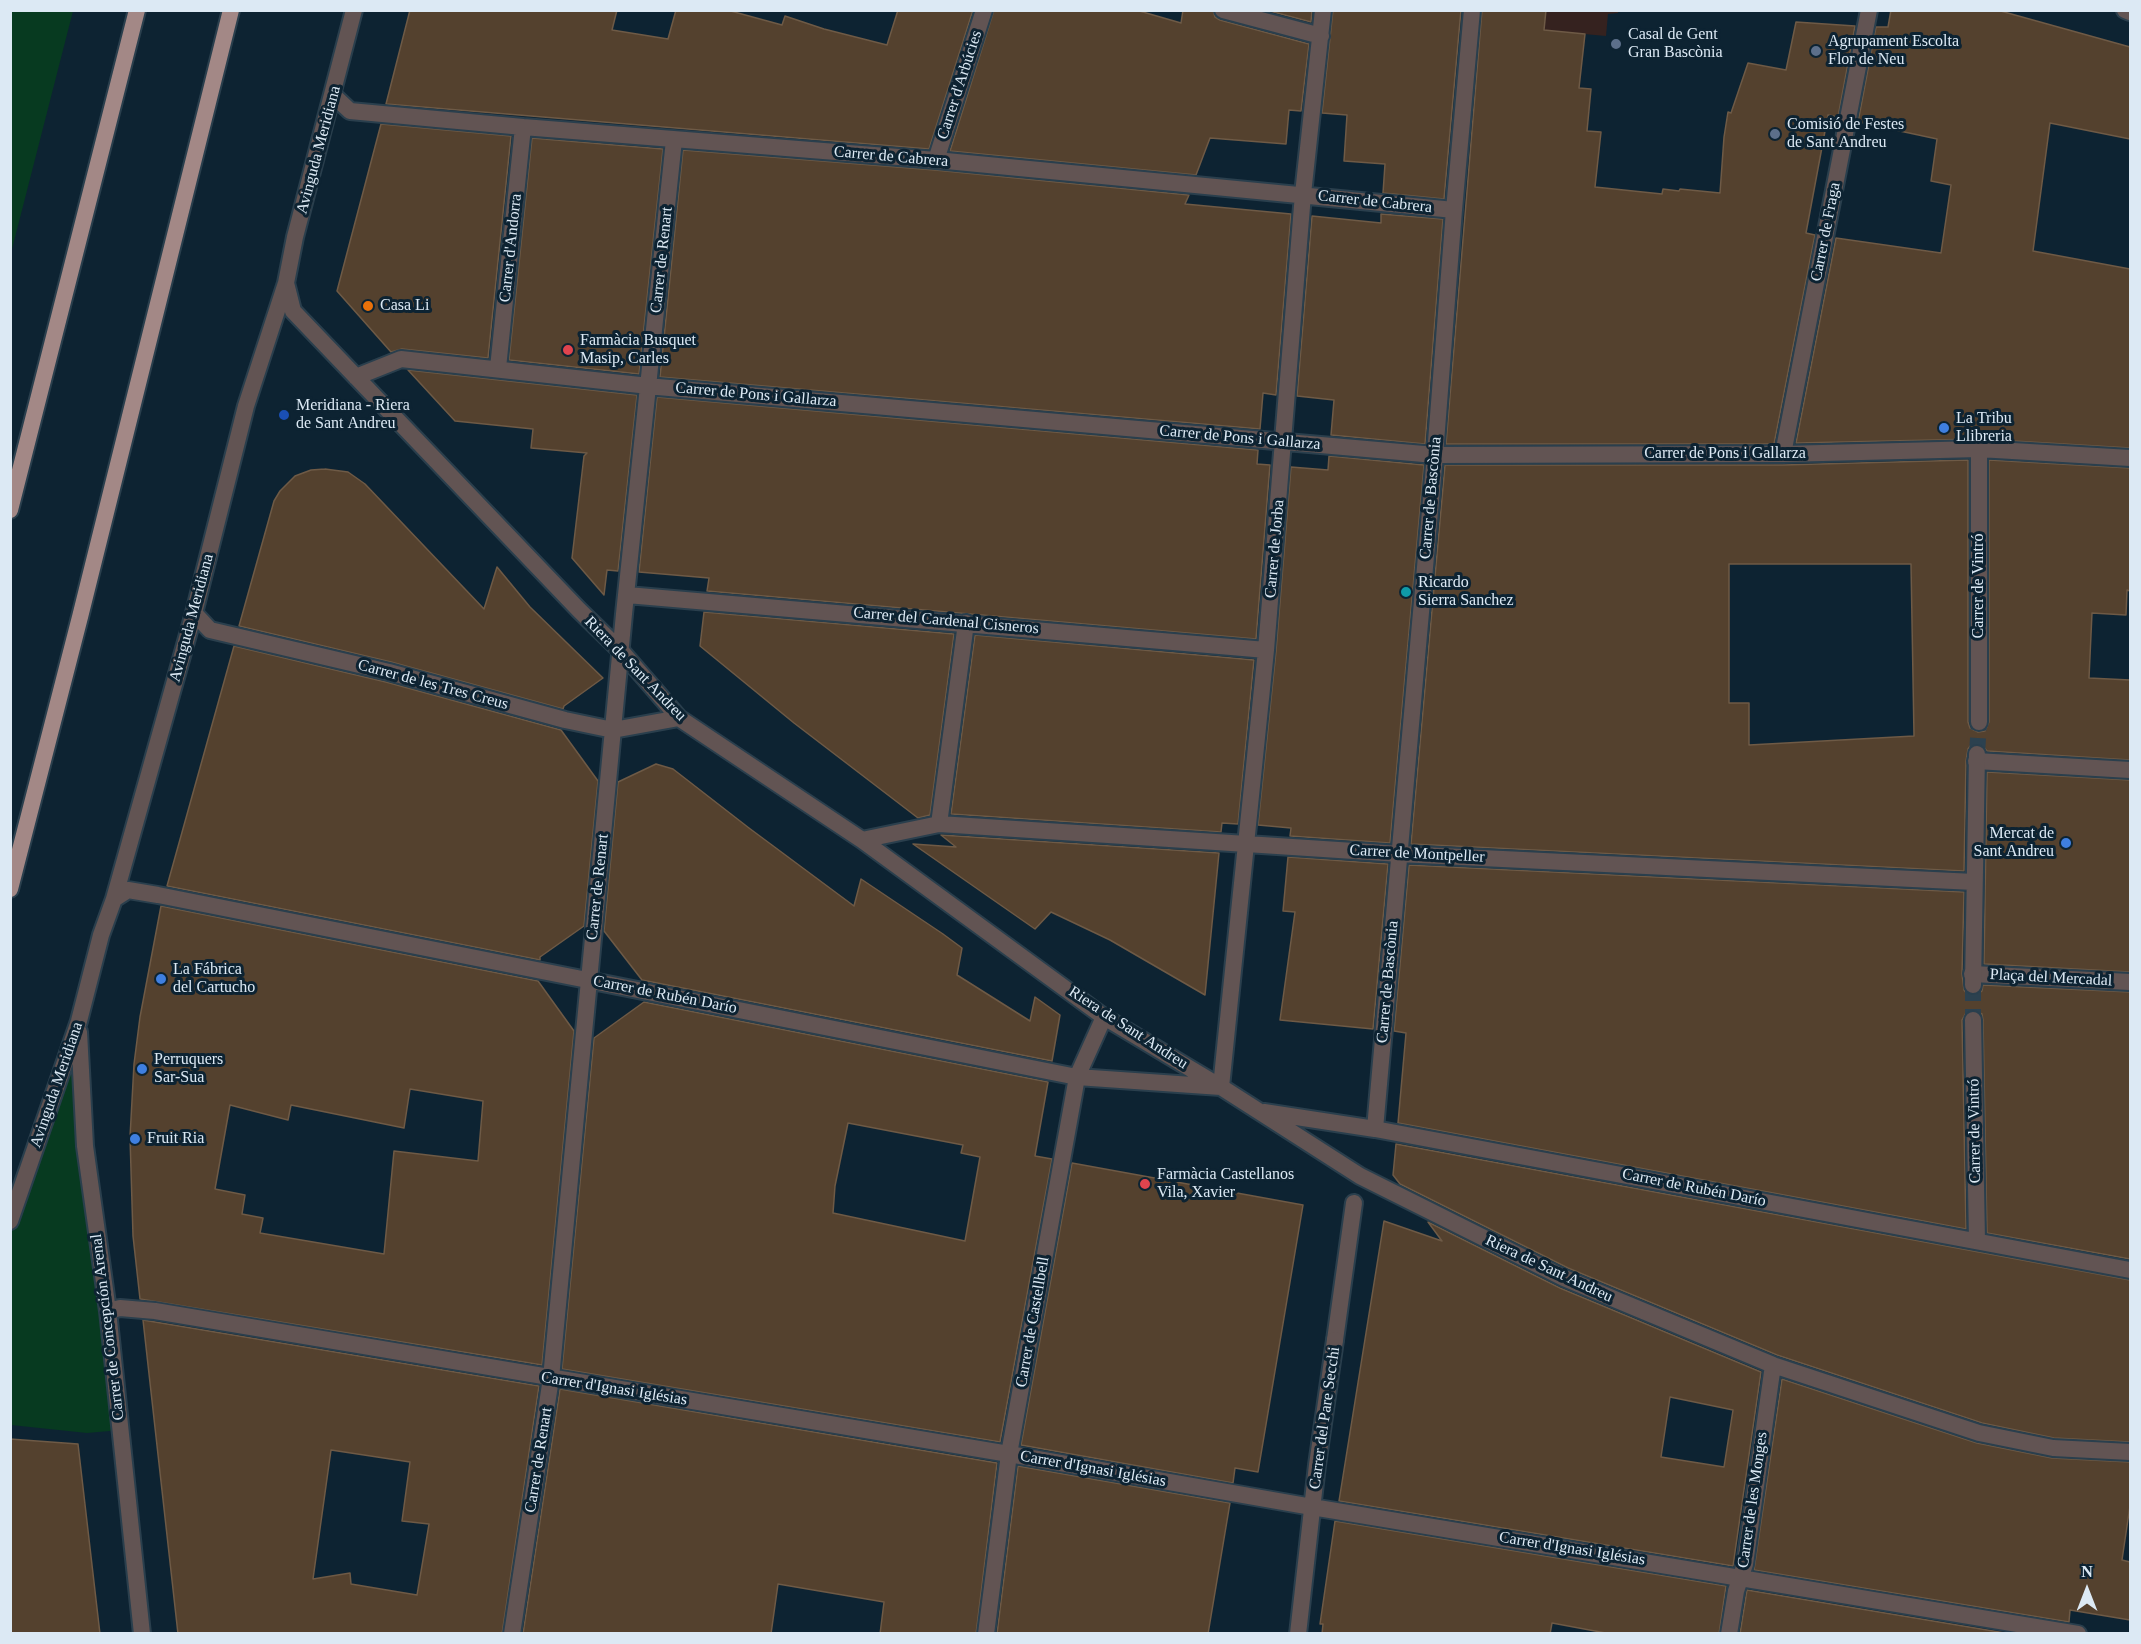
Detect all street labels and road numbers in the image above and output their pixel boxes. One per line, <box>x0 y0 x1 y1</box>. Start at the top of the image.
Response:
street label: Carrer d'Arbúcies <box>933 28 987 142</box>
street label: Avinguda Meridiana <box>293 84 345 216</box>
street label: Carrer de Cabrera <box>833 142 949 172</box>
street label: Carrer de Fraga <box>1807 181 1845 283</box>
street label: Carrer de Cabrera <box>1317 186 1433 218</box>
street label: Carrer d'Andorra <box>496 193 526 303</box>
street label: Carrer de Renart <box>647 206 677 314</box>
street label: Carrer de Pons i Gallarza <box>675 378 837 412</box>
street label: Carrer de Pons i Gallarza <box>1159 421 1321 455</box>
street label: Carrer de Bascònia <box>1416 436 1446 560</box>
street label: Carrer de Pons i Gallarza <box>1644 444 1806 464</box>
street label: Carrer de Jorba <box>1261 499 1289 599</box>
street label: Carrer de Vintró <box>1969 534 1989 638</box>
street label: Avinguda Meridiana <box>166 552 218 684</box>
street label: Carrer del Cardenal Cisneros <box>852 603 1040 639</box>
street label: Riera de Sant Andreu <box>580 613 690 725</box>
street label: Carrer de les Tres Creus <box>356 656 510 714</box>
street label: Carrer de Renart <box>583 833 613 941</box>
street label: Carrer de Montpeller <box>1349 841 1485 867</box>
street label: Carrer de Bascònia <box>1373 920 1403 1044</box>
street label: Plaça del Mercadal <box>1989 965 2113 991</box>
street label: Carrer de Rubén Darío <box>591 972 739 1018</box>
street label: Riera de Sant Andreu <box>1065 982 1191 1074</box>
street label: Avinguda Meridiana <box>26 1020 88 1150</box>
street label: Carrer de Vintró <box>1964 1078 1986 1184</box>
street label: Carrer de Rubén Darío <box>1620 1165 1768 1211</box>
street label: Riera de Sant Andreu <box>1482 1231 1616 1307</box>
street label: Carrer de Concepción Arenal <box>87 1233 129 1421</box>
street label: Carrer de Castellbell <box>1012 1255 1054 1389</box>
street label: Carrer del Pare Secchi <box>1306 1346 1344 1490</box>
street label: Carrer d'Ignasi Iglésias <box>540 1368 688 1410</box>
street label: Carrer de Renart <box>521 1406 557 1514</box>
street label: Carrer de les Monges <box>1734 1431 1772 1569</box>
street label: Carrer d'Ignasi Iglésias <box>1019 1447 1167 1491</box>
street label: Carrer d'Ignasi Iglésias <box>1498 1528 1646 1570</box>

